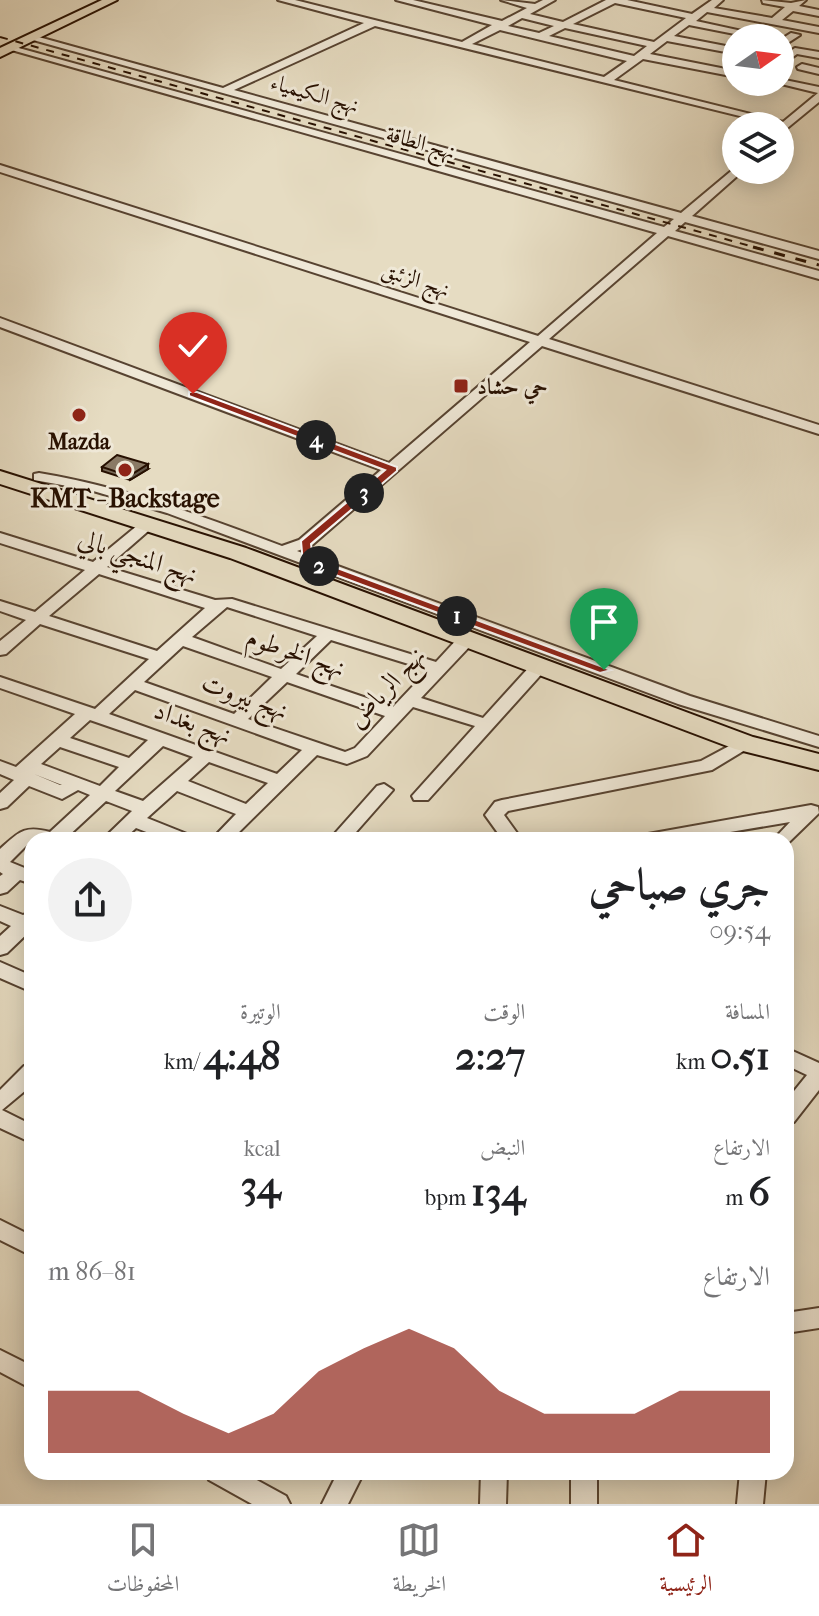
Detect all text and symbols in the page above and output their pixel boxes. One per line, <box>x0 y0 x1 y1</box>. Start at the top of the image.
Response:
north arrow <box>722 24 794 96</box>
map controls <box>722 24 794 184</box>
street label: نهج الكيمياء <box>266 69 362 125</box>
button: layers <box>722 112 794 184</box>
street label: نهج الطاقة <box>381 121 458 171</box>
street label: نهج الزئبق <box>376 257 453 309</box>
pin <box>159 312 227 394</box>
icon: check <box>171 324 215 368</box>
place label: حي حشاد <box>477 374 548 405</box>
marker: حي حشاد <box>452 377 470 395</box>
marker: Mazda <box>70 406 88 424</box>
pin: 4 <box>296 420 336 460</box>
text: 4 <box>310 427 323 453</box>
place label: Mazda <box>47 429 111 455</box>
marker: KMT - Backstage <box>116 461 134 479</box>
pin: 3 <box>344 473 384 513</box>
text: 3 <box>359 480 369 506</box>
place label: KMT - Backstage <box>30 483 220 514</box>
street label: نهج المنجي بالي <box>72 523 201 599</box>
pin: 2 <box>299 546 339 586</box>
text: 2 <box>313 553 325 579</box>
pin <box>570 588 638 670</box>
pin: 1 <box>437 596 477 636</box>
icon: arrive <box>582 600 626 644</box>
text: 1 <box>453 603 461 629</box>
street label: نهج الخرطوم <box>240 621 349 691</box>
street label: نهج الرياض <box>341 640 438 740</box>
street label: نهج بيروت <box>195 667 292 734</box>
street label: نهج بغداد <box>147 694 236 758</box>
button: share <box>48 858 132 942</box>
text: جري صباحي <box>589 859 770 910</box>
text: 09:54 <box>709 915 770 946</box>
text: الوتيرة <box>240 999 281 1025</box>
text: الوقت <box>483 999 525 1025</box>
text: المسافة <box>725 999 770 1025</box>
text: 4:48 <box>204 1033 281 1079</box>
text: 2:27 <box>455 1033 525 1079</box>
text: 0.51 <box>710 1033 770 1079</box>
text: /km <box>164 1049 204 1075</box>
text: km <box>676 1049 710 1075</box>
text: النبض <box>480 1135 525 1161</box>
text: الارتفاع <box>713 1135 770 1161</box>
text: kcal <box>244 1136 281 1162</box>
text: 34 <box>241 1162 281 1208</box>
text: 134 <box>471 1169 525 1215</box>
text: 6 <box>748 1169 770 1215</box>
text: bpm <box>425 1185 471 1211</box>
text: m <box>725 1185 748 1211</box>
text: 81–86 m <box>48 1256 136 1287</box>
text: الارتفاع <box>703 1261 770 1292</box>
tab: المحفوظات <box>107 1518 179 1605</box>
tab: الخريطة <box>393 1518 446 1605</box>
tab: الرئيسية <box>659 1518 712 1605</box>

